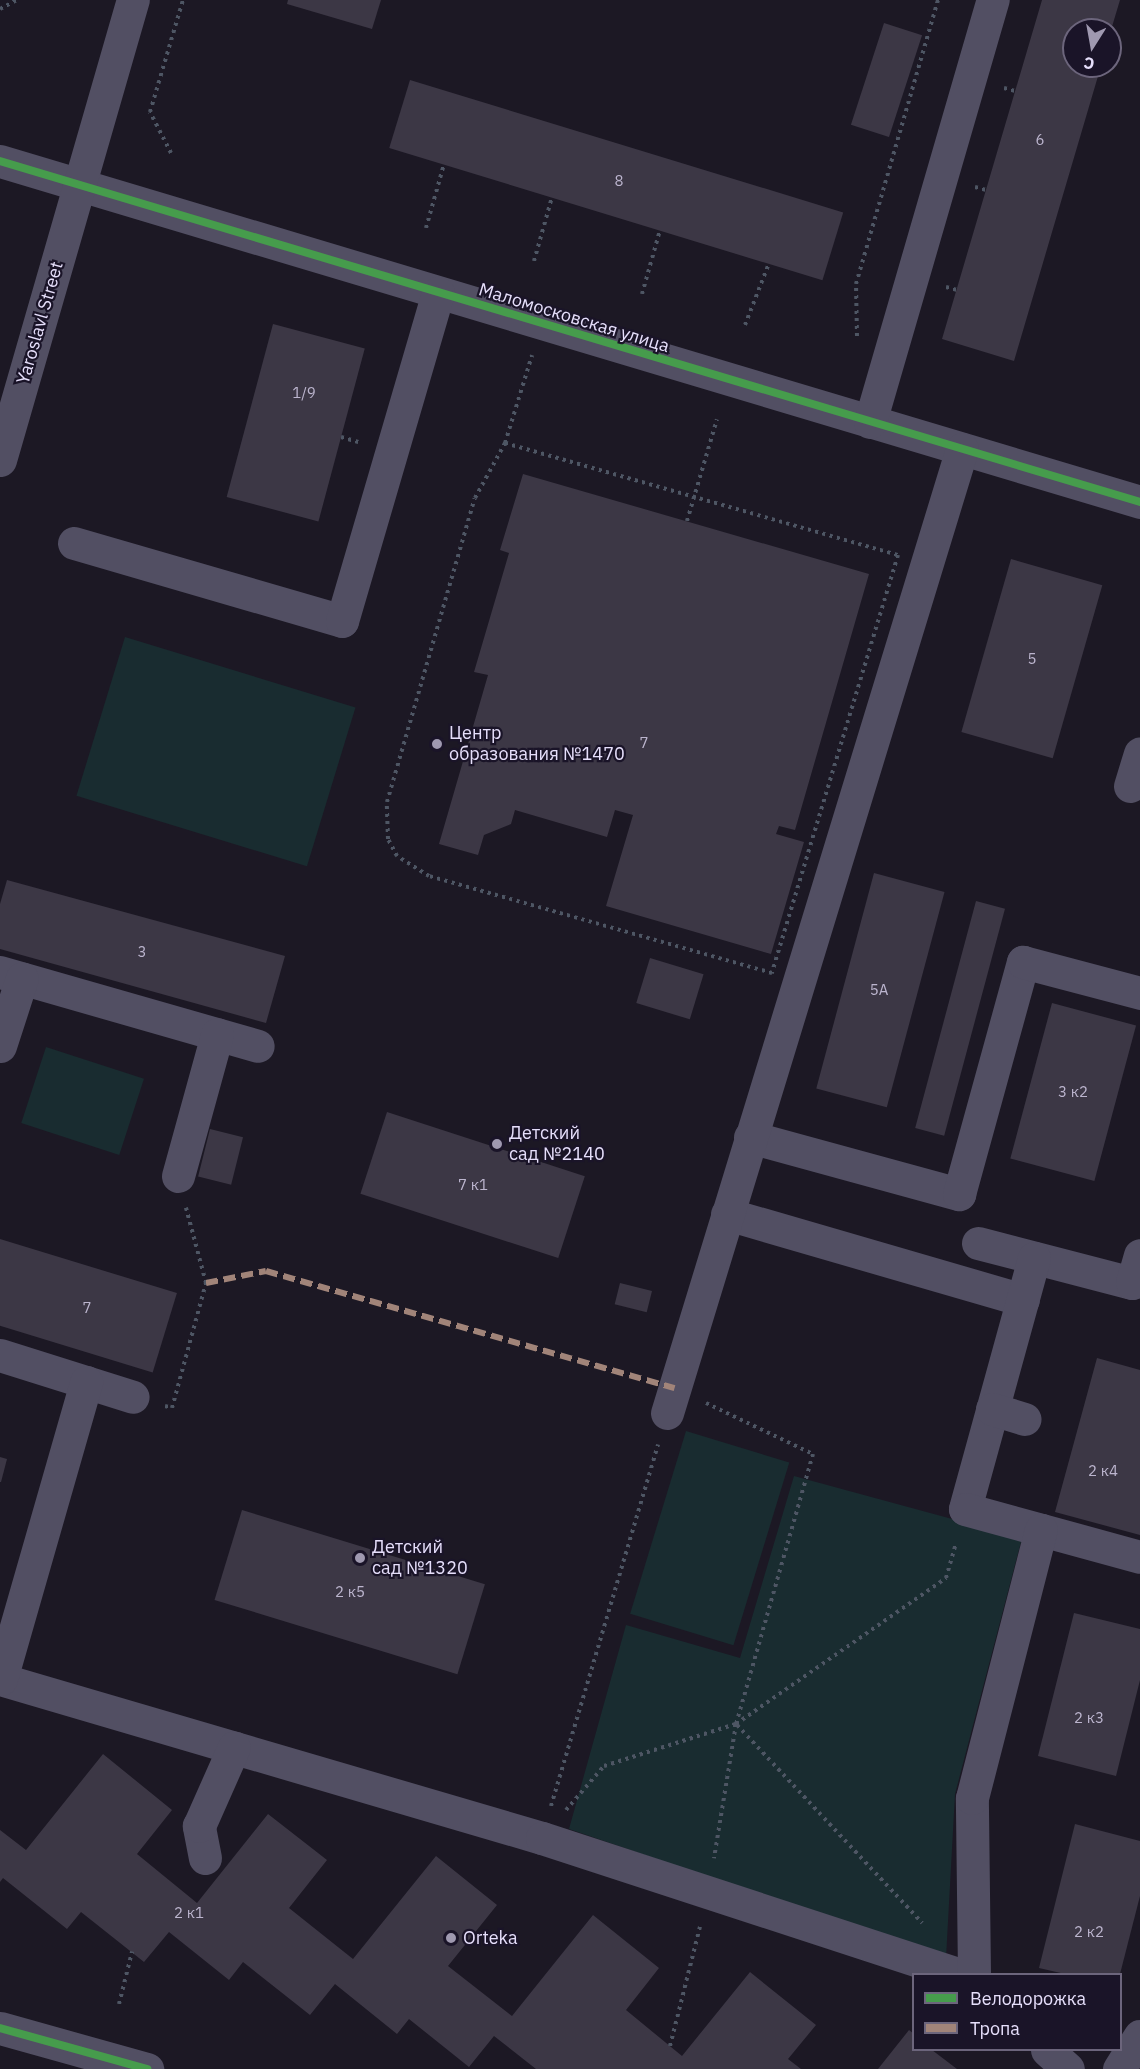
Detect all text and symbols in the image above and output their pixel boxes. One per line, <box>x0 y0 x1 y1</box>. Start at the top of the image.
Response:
north arrow <box>1062 18 1122 78</box>
text: С <box>1082 53 1096 75</box>
house number: 6 <box>1036 131 1044 149</box>
house number: 8 <box>615 172 623 190</box>
street label: Yaroslavl Street <box>12 259 68 387</box>
street label: Маломосковская улица <box>476 279 672 357</box>
house number: 1/9 <box>292 384 316 402</box>
house number: 5 <box>1028 650 1036 668</box>
place label: Центр образования №1470 <box>449 723 625 766</box>
house number: 7 <box>640 734 648 752</box>
marker: Центр образования №1470 <box>430 737 444 751</box>
house number: 3 <box>138 943 146 961</box>
house number: 5А <box>870 981 888 999</box>
house number: 3 к2 <box>1058 1083 1088 1101</box>
place label: Детский сад №2140 <box>509 1123 605 1166</box>
marker: Детский сад №2140 <box>490 1137 504 1151</box>
house number: 7 к1 <box>458 1176 488 1194</box>
house number: 7 <box>83 1299 91 1317</box>
house number: 2 к4 <box>1088 1462 1118 1480</box>
place label: Детский сад №1320 <box>372 1537 468 1580</box>
marker: Детский сад №1320 <box>353 1551 367 1565</box>
house number: 2 к5 <box>335 1583 365 1601</box>
house number: 2 к3 <box>1074 1709 1104 1727</box>
house number: 2 к1 <box>174 1904 204 1922</box>
house number: 2 к2 <box>1074 1923 1104 1941</box>
place label: Orteka <box>463 1927 518 1949</box>
marker: Orteka <box>444 1931 458 1945</box>
legend <box>912 1973 1122 2051</box>
text: Велодорожка <box>970 1987 1086 2010</box>
text: Тропа <box>970 2017 1020 2040</box>

